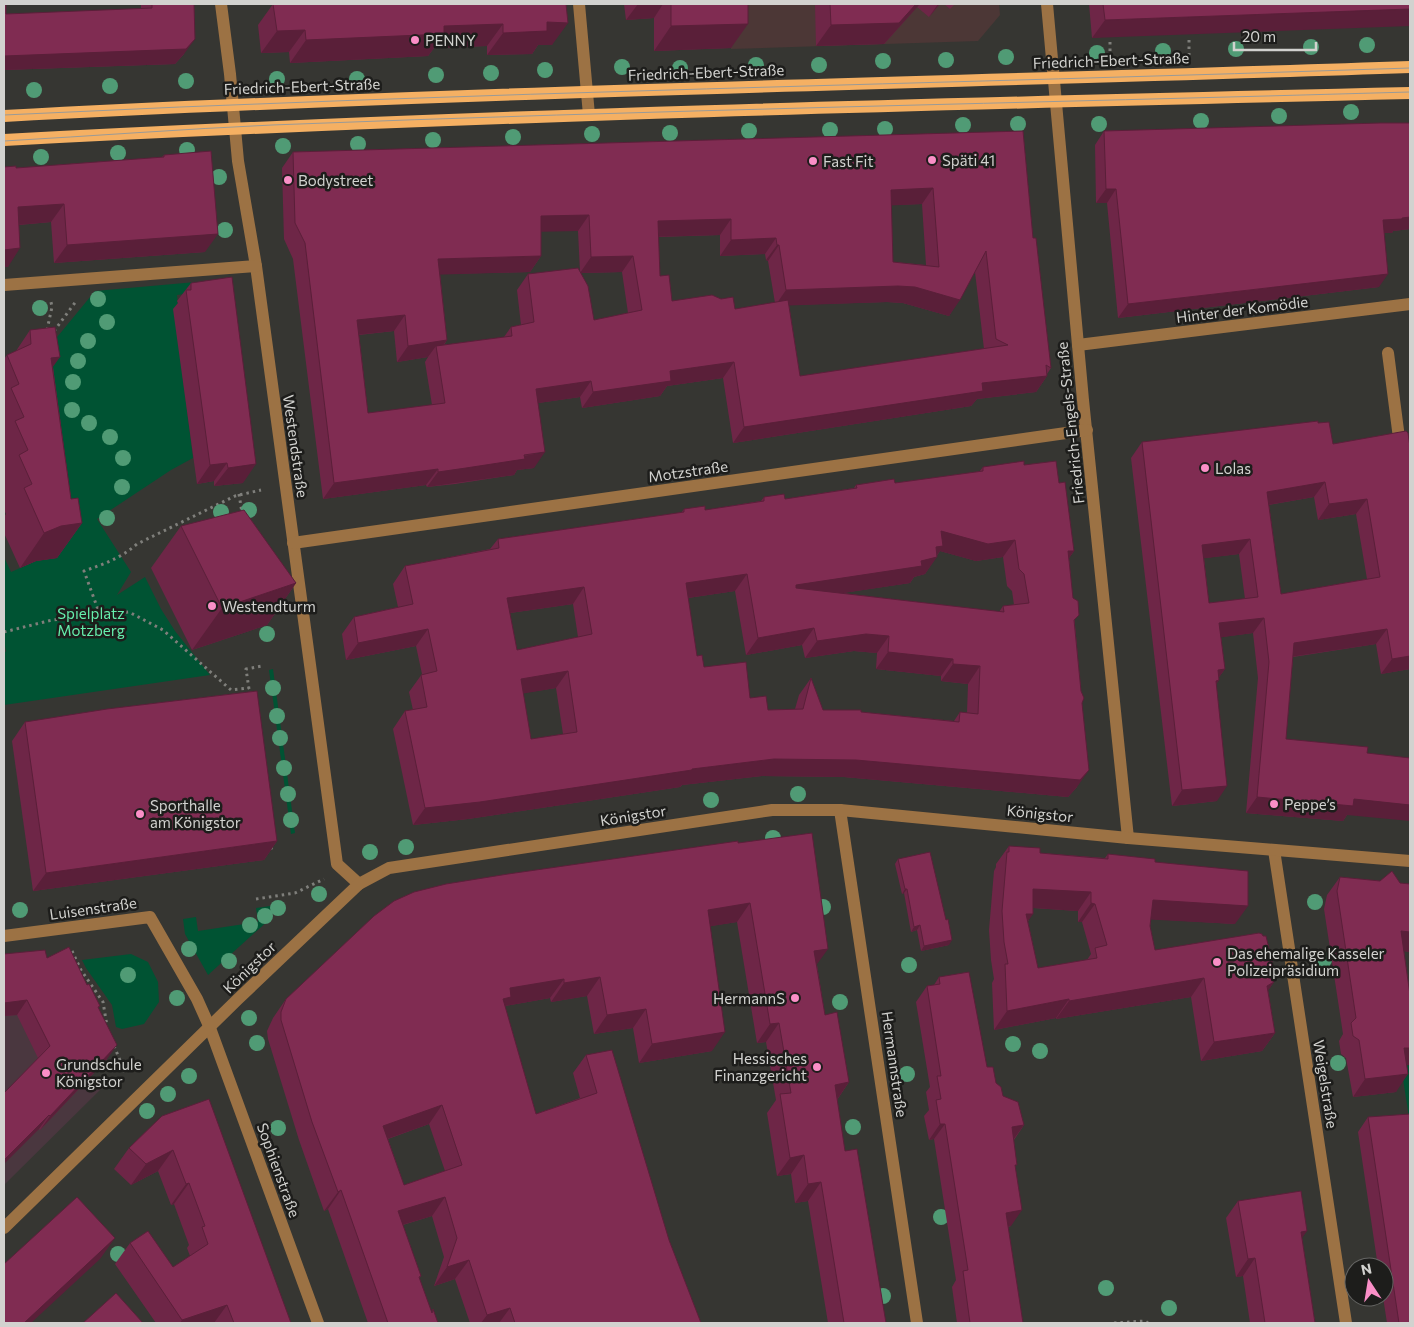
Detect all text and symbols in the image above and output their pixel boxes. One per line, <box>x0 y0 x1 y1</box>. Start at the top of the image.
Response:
scale bar <box>1234 20 1316 52</box>
text: 20 m <box>1242 27 1276 45</box>
place label: PENNY <box>425 31 476 49</box>
marker: PENNY <box>409 34 421 46</box>
street label: Friedrich-Ebert-Straße <box>1032 48 1190 72</box>
street label: Friedrich-Ebert-Straße <box>627 60 785 84</box>
street label: Friedrich-Ebert-Straße <box>223 74 381 98</box>
place label: Späti 41 <box>942 151 995 169</box>
place label: Fast Fit <box>823 152 874 170</box>
marker: Späti 41 <box>926 154 938 166</box>
marker: Fast Fit <box>807 155 819 167</box>
place label: Bodystreet <box>298 171 374 189</box>
marker: Bodystreet <box>282 174 294 186</box>
street label: Hinter der Komödie <box>1175 292 1309 326</box>
street label: Friedrich-Engels-Straße <box>1053 341 1087 505</box>
street label: Westendstraße <box>280 393 312 499</box>
street label: Motzstraße <box>647 456 729 486</box>
place label: Lolas <box>1215 459 1251 477</box>
marker: Lolas <box>1199 462 1211 474</box>
place label: Westendturm <box>222 597 316 615</box>
marker: Westendturm <box>206 600 218 612</box>
park label: Spielplatz Motzberg <box>57 604 125 639</box>
place label: Peppe’s <box>1284 795 1336 813</box>
place label: Sporthalle am Königstor <box>150 796 241 831</box>
marker: Peppe’s <box>1268 798 1280 810</box>
street label: Königstor <box>599 801 667 829</box>
street label: Königstor <box>1006 801 1074 825</box>
marker: Sporthalle am Königstor <box>134 808 146 820</box>
street label: Luisenstraße <box>48 893 138 923</box>
street label: Königstor <box>219 937 279 997</box>
place label: Das ehemalige Kasseler Polizeipräsidium <box>1227 944 1385 979</box>
marker: Das ehemalige Kasseler Polizeipräsidium <box>1211 956 1223 968</box>
place label: HermannS <box>713 989 785 1007</box>
marker: HermannS <box>789 992 801 1004</box>
street label: Hermannstraße <box>879 1010 911 1118</box>
street label: Weigelstraße <box>1310 1038 1342 1130</box>
place label: Hessisches Finanzgericht <box>714 1049 807 1084</box>
place label: Grundschule Königstor <box>56 1055 142 1090</box>
marker: Hessisches Finanzgericht <box>811 1061 823 1073</box>
marker: Grundschule Königstor <box>40 1067 52 1079</box>
street label: Sophienstraße <box>254 1120 304 1220</box>
north arrow <box>1344 1257 1394 1307</box>
text: N <box>1359 1259 1373 1278</box>

